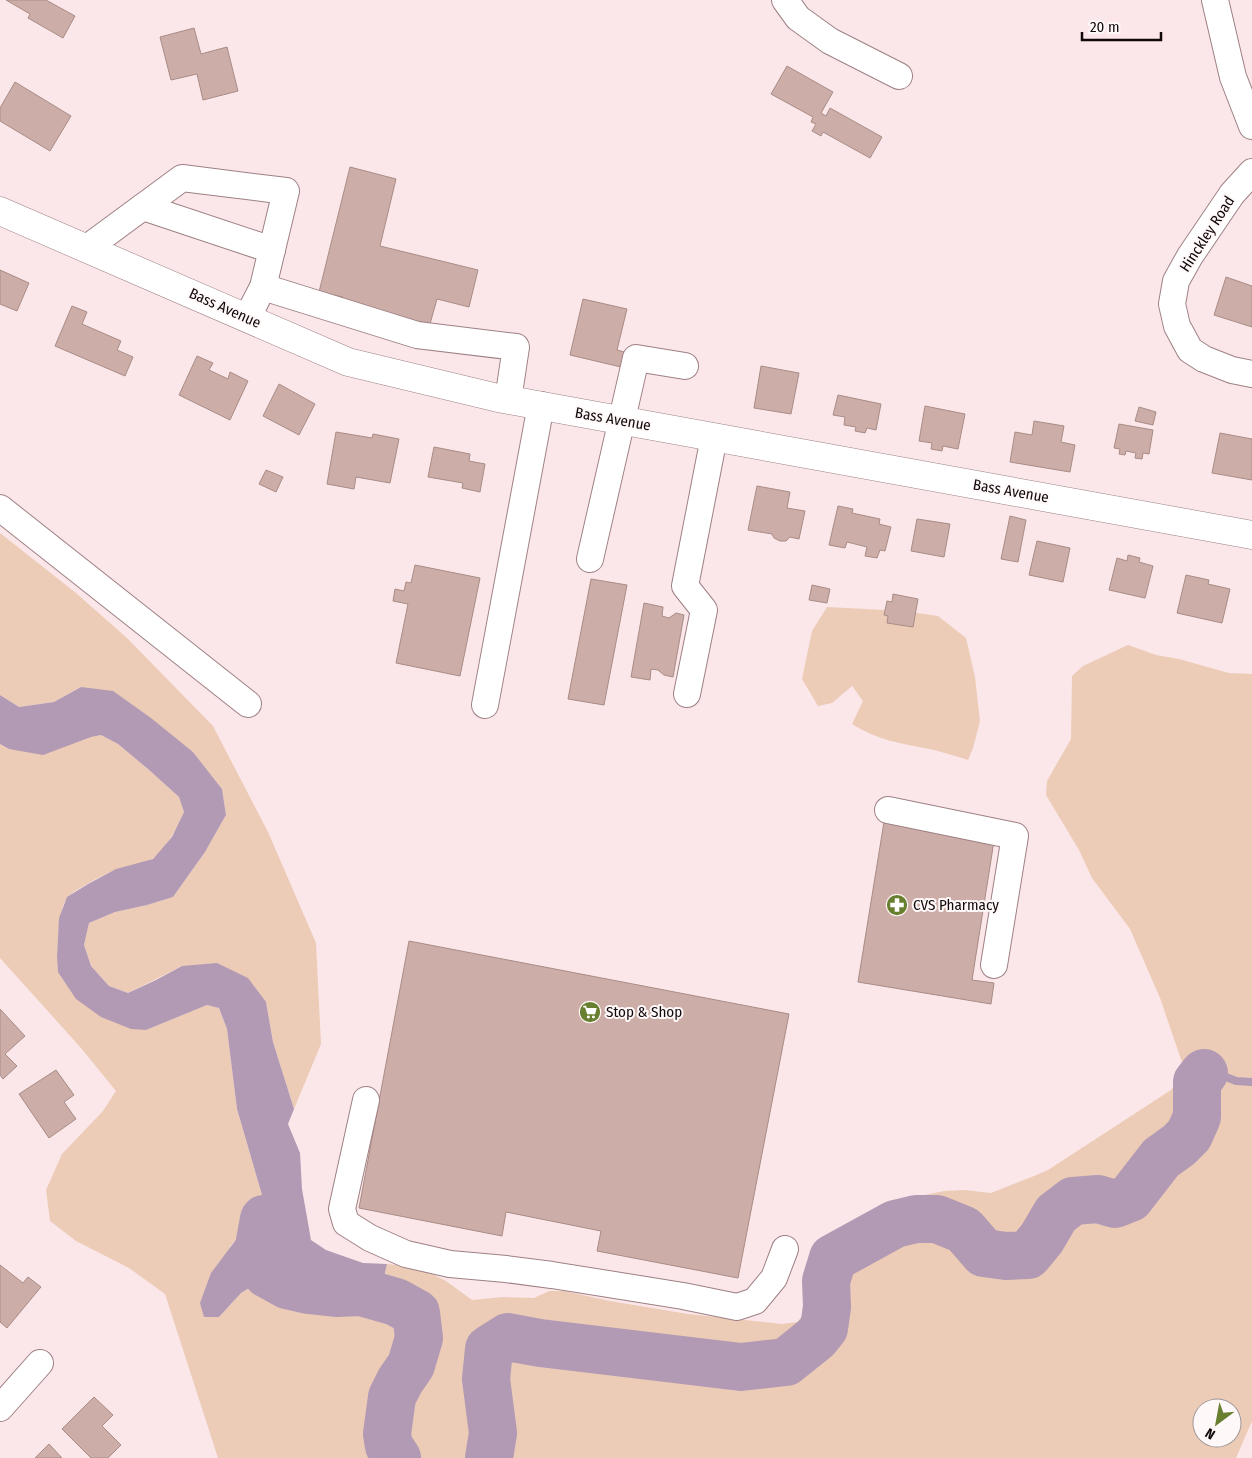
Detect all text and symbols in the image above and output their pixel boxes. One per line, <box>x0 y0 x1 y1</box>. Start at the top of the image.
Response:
scale bar <box>1082 10 1161 42</box>
text: 20 m <box>1090 18 1120 36</box>
street label: Hinckley Road <box>1176 193 1238 275</box>
street label: Bass Avenue <box>186 284 264 332</box>
street label: Bass Avenue <box>574 403 652 435</box>
street label: Bass Avenue <box>972 475 1050 507</box>
pharmacy icon: CVS Pharmacy <box>885 893 909 917</box>
place label: CVS Pharmacy <box>913 896 999 914</box>
supermarket icon: Stop & Shop <box>578 1000 602 1024</box>
place label: Stop & Shop <box>606 1003 682 1021</box>
north arrow <box>1192 1398 1242 1448</box>
text: N <box>1202 1424 1218 1443</box>

